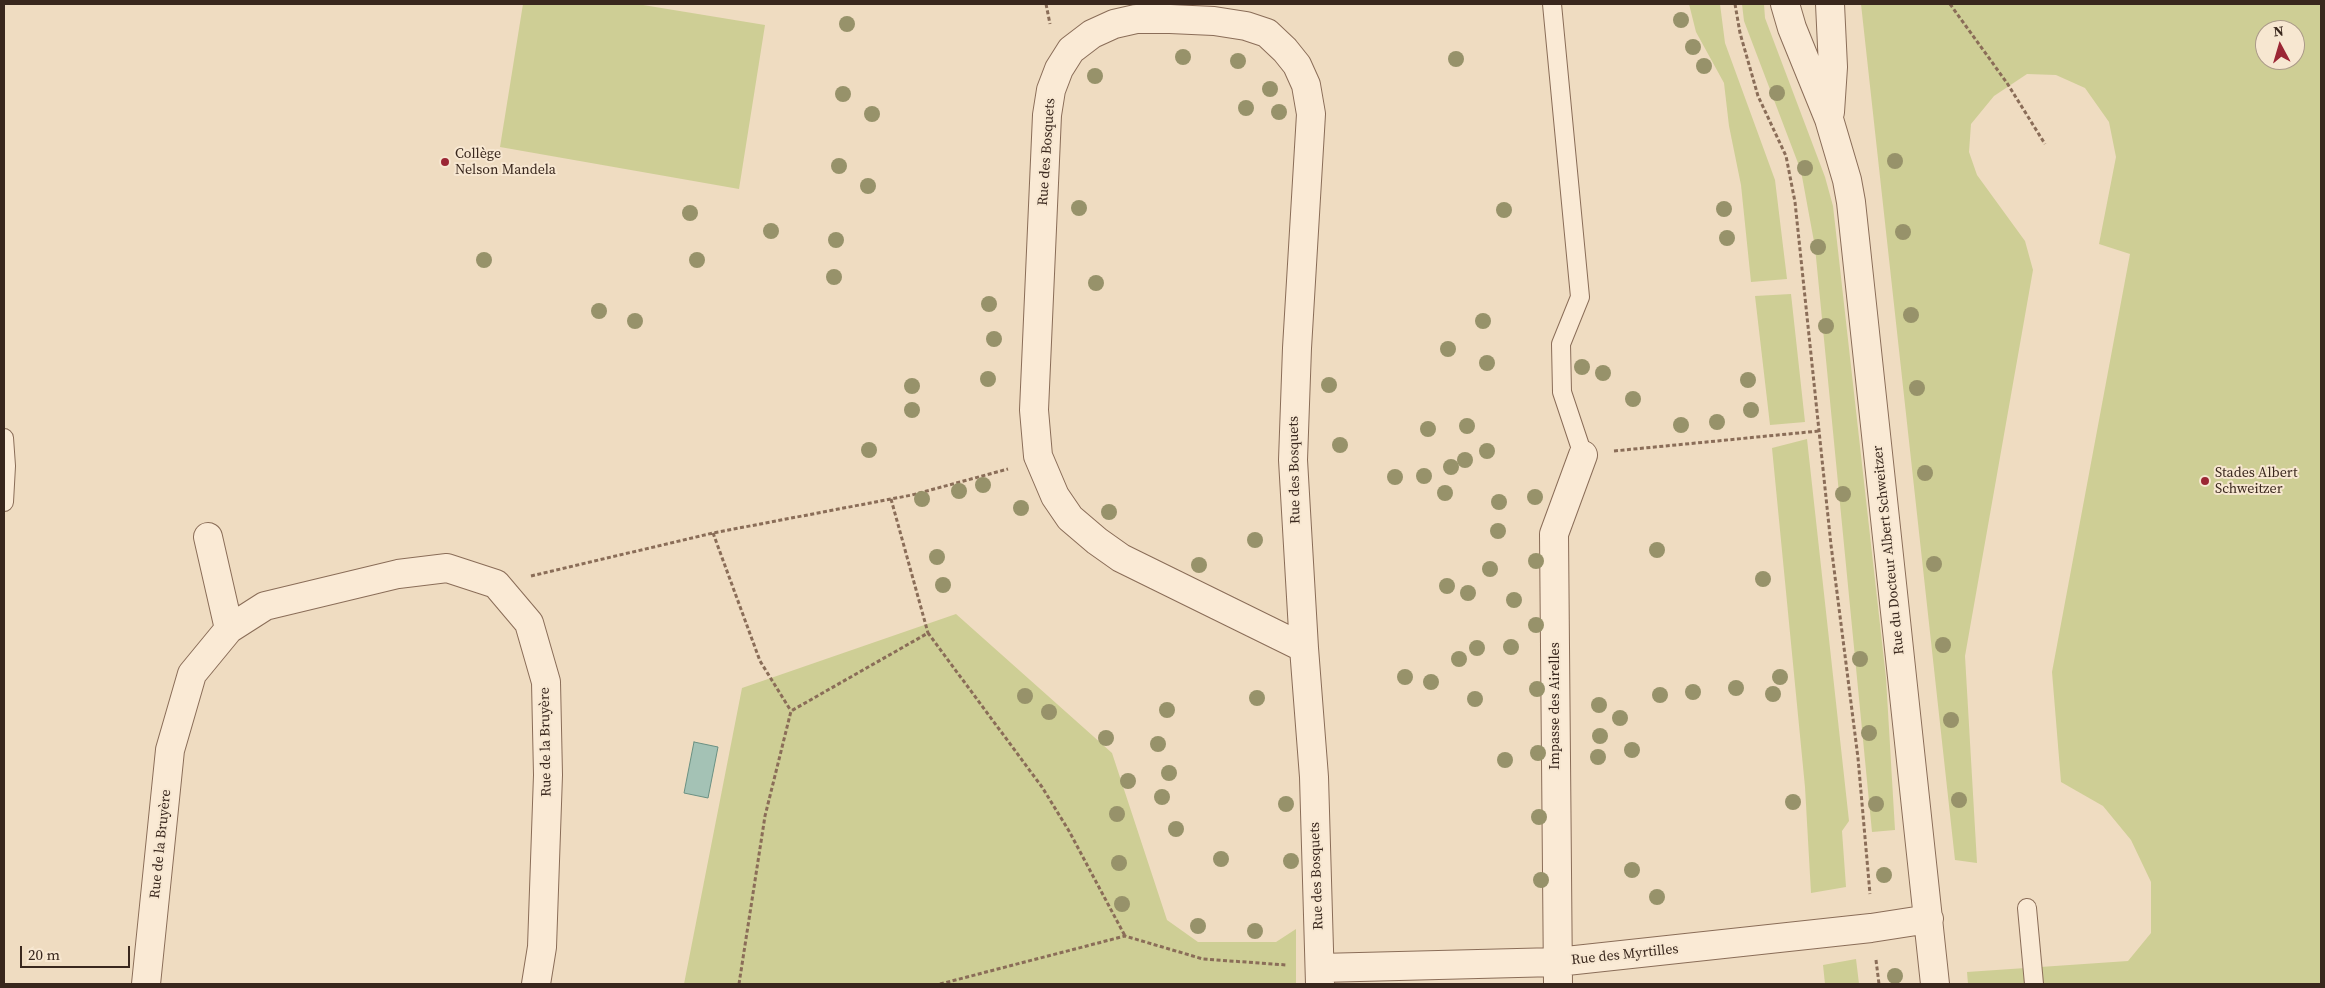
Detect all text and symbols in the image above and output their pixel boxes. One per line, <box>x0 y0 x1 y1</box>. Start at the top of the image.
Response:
north arrow <box>2255 20 2305 70</box>
text: N <box>2272 21 2285 42</box>
street label: Rue des Bosquets <box>1035 98 1059 206</box>
place label: Collège Nelson Mandela <box>455 146 556 178</box>
marker: Collège Nelson Mandela <box>439 156 451 168</box>
street label: Rue des Bosquets <box>1286 416 1304 524</box>
street label: Rue du Docteur Albert Schweitzer <box>1870 445 1908 655</box>
place label: Stades Albert Schweitzer <box>2215 465 2298 498</box>
marker: Stades Albert Schweitzer <box>2199 475 2211 487</box>
street label: Impasse des Airelles <box>1547 642 1563 770</box>
street label: Rue de la Bruyère <box>537 687 555 797</box>
street label: Rue de la Bruyère <box>147 789 175 899</box>
street label: Rue des Bosquets <box>1307 822 1327 930</box>
scale bar <box>22 936 132 968</box>
street label: Rue des Myrtilles <box>1571 941 1679 969</box>
text: 20 m <box>28 944 60 965</box>

